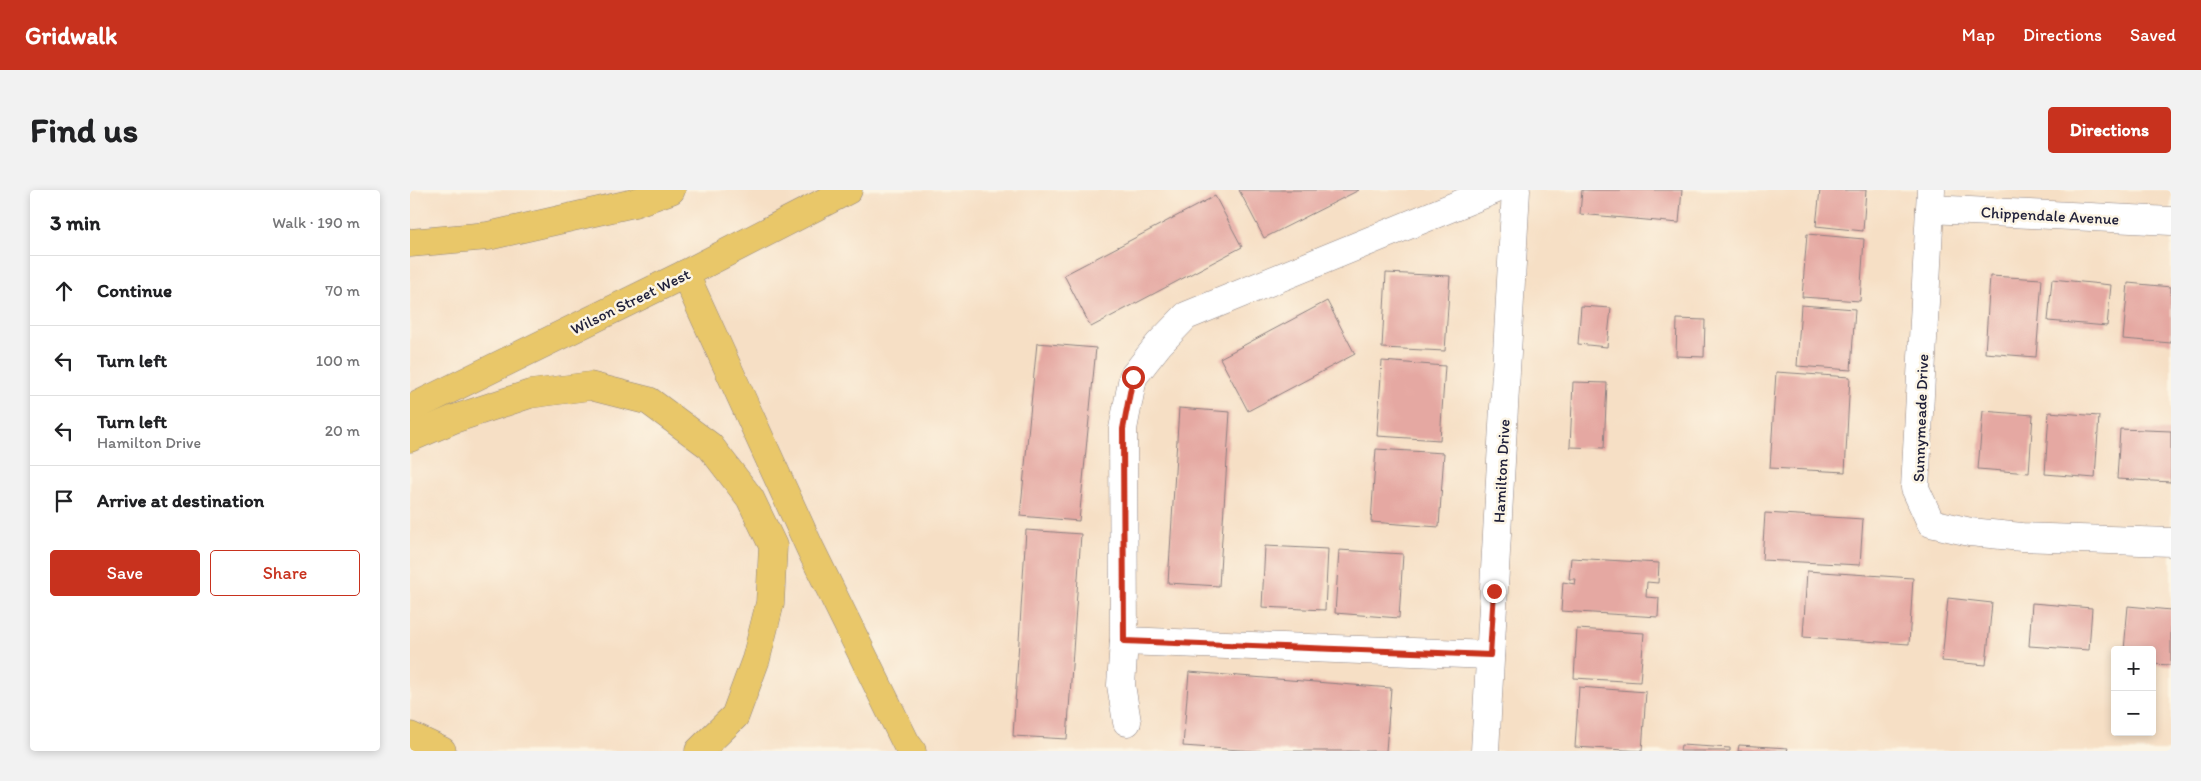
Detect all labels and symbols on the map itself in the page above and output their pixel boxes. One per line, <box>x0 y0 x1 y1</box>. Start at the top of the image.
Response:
street label: Chippendale Avenue <box>1980 202 2120 229</box>
street label: Wilson Street West <box>567 264 693 339</box>
street label: Sunnymeade Drive <box>1909 353 1932 482</box>
route start <box>1122 366 1145 389</box>
street label: Hamilton Drive <box>1489 419 1514 523</box>
route end <box>1483 580 1506 603</box>

